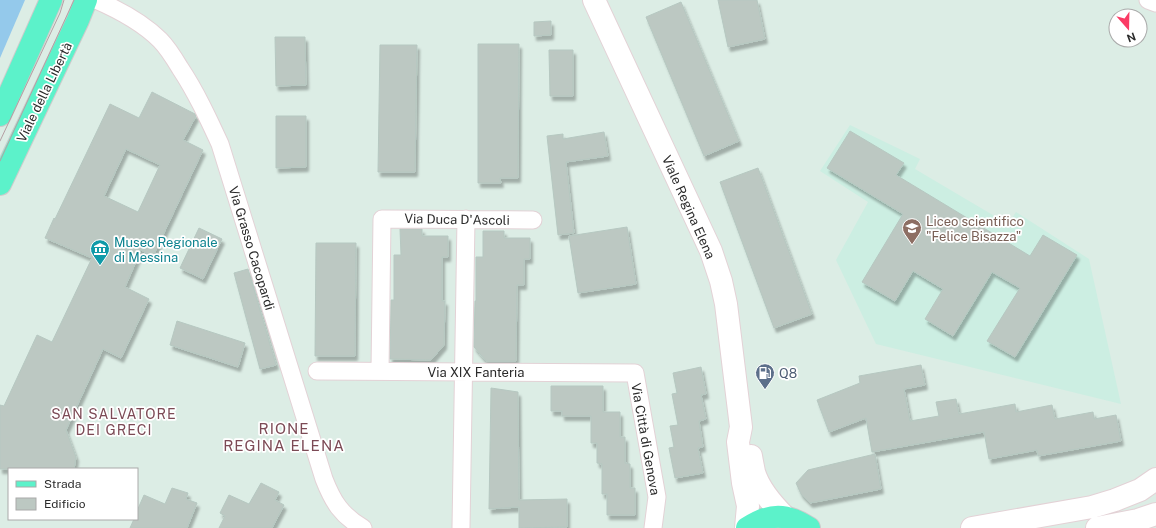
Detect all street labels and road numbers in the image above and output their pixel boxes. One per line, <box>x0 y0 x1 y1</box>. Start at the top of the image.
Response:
street label: Viale della Libertà <box>14 40 75 145</box>
street label: Viale Regina Elena <box>659 153 718 261</box>
street label: Via Grasso Cacopardi <box>226 184 278 312</box>
street label: Via Duca D'Ascoli <box>404 211 510 228</box>
street label: Via XIX Fanteria <box>428 365 524 380</box>
street label: Via Città di Genova <box>628 382 663 496</box>

